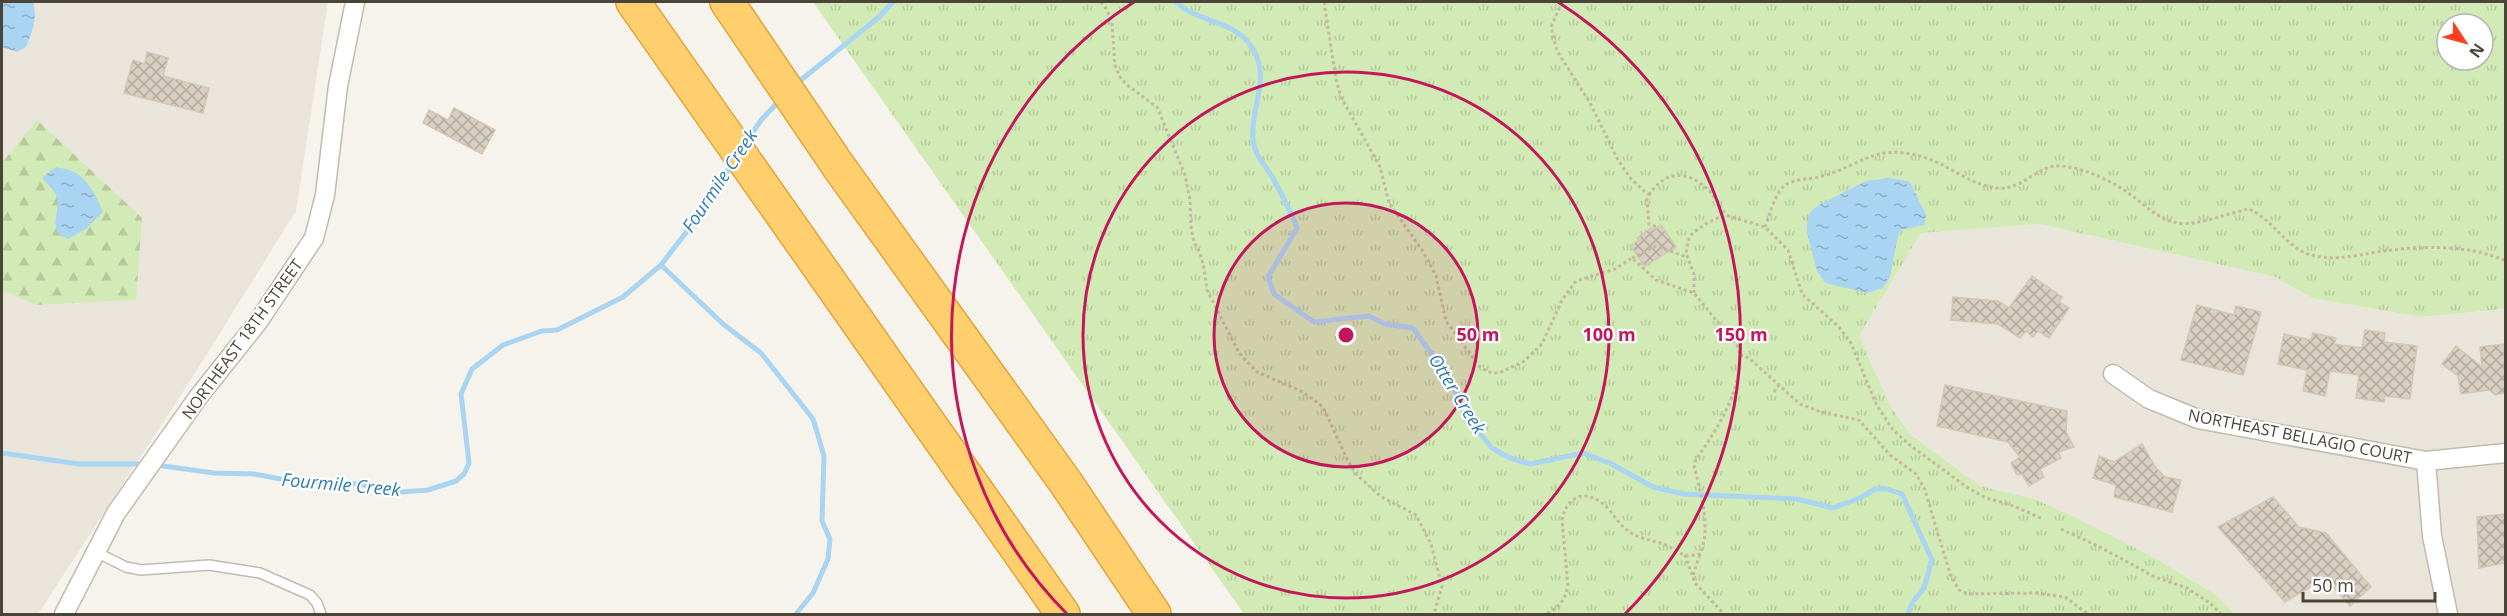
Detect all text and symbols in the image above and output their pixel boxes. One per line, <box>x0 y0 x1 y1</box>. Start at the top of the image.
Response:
north arrow <box>2435 12 2495 72</box>
text: N <box>2464 39 2490 63</box>
water label: Fourmile Creek <box>676 123 763 237</box>
street label: NORTHEAST 18TH STREET <box>176 254 308 423</box>
text: 50 m <box>1457 322 1499 346</box>
text: 100 m <box>1582 322 1636 346</box>
text: 150 m <box>1714 322 1768 346</box>
centre of rings <box>1336 325 1356 345</box>
water label: Otter Creek <box>1424 349 1493 439</box>
street label: NORTHEAST BELLAGIO COURT <box>2186 404 2414 469</box>
water label: Fourmile Creek <box>281 467 403 501</box>
scale bar <box>2303 565 2435 603</box>
text: 50 m <box>2312 573 2354 597</box>

